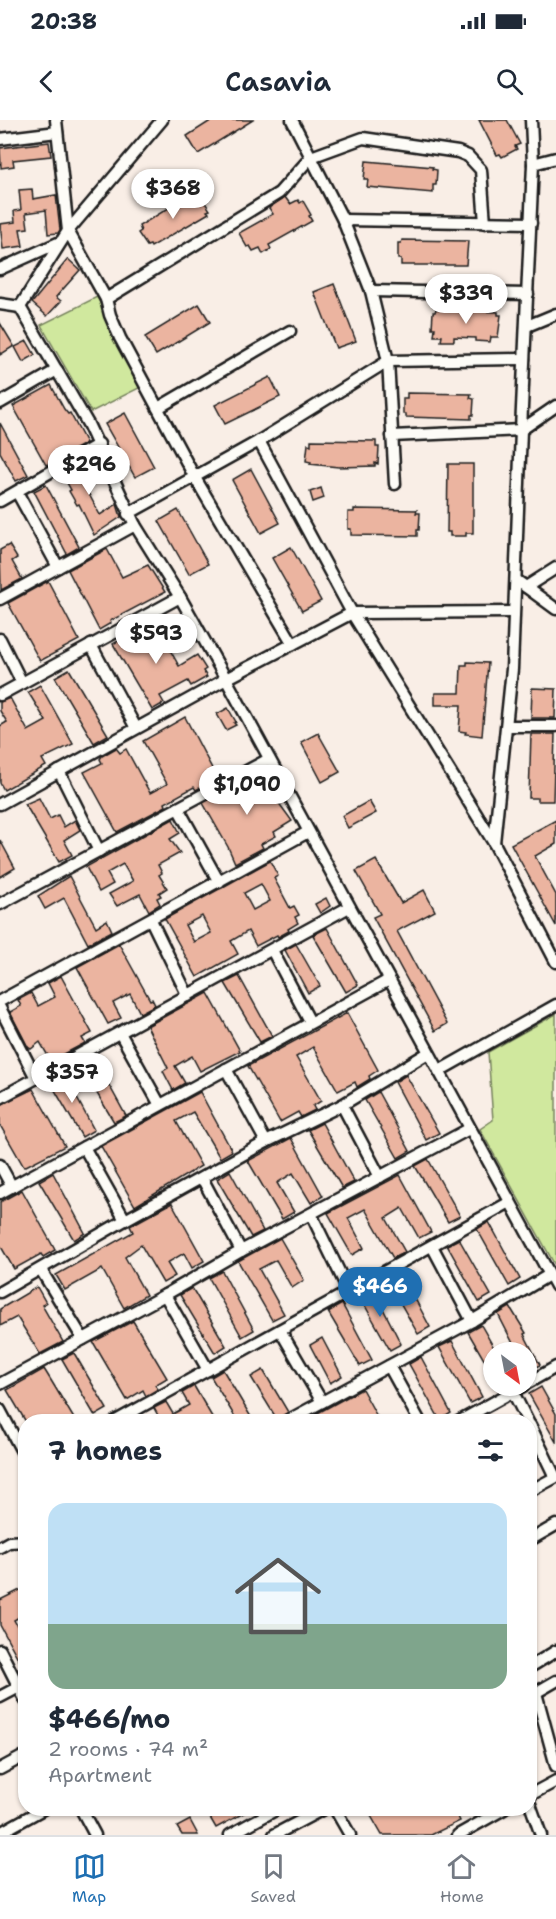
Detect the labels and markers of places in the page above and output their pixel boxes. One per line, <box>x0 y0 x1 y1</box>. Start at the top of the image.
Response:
pin: $368 <box>137 169 209 220</box>
pin: $339 <box>430 274 502 325</box>
pin: $296 <box>53 445 125 496</box>
pin: $593 <box>120 614 192 665</box>
pin: $1,090 <box>198 765 296 816</box>
pin: $357 <box>36 1053 108 1104</box>
pin: $466 <box>344 1267 416 1318</box>

